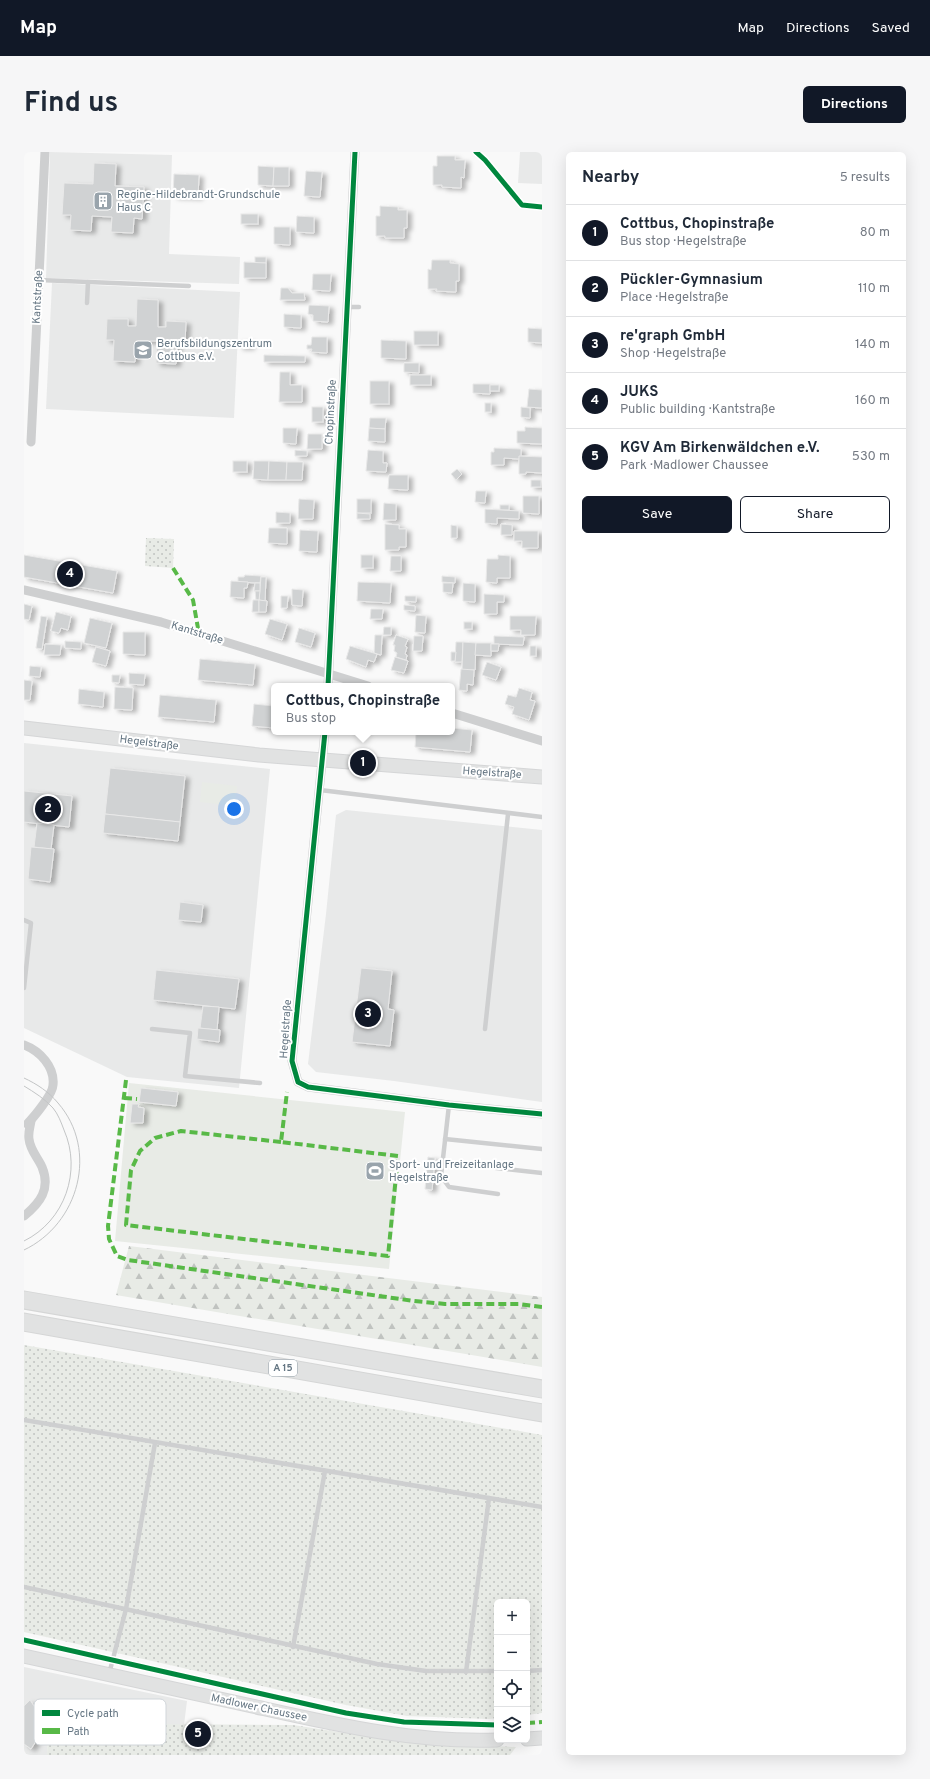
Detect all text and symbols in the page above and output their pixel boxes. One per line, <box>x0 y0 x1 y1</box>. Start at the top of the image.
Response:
text: Map <box>20 16 57 40</box>
text: Map <box>738 20 764 37</box>
text: Directions <box>786 20 850 37</box>
text: Saved <box>872 20 910 37</box>
text: Find us <box>24 86 118 122</box>
button: Directions <box>803 86 906 123</box>
text: Nearby <box>582 167 639 189</box>
text: 5 results <box>840 170 890 186</box>
place label: Regine-Hildebrandt-Grundschule Haus C <box>117 188 280 215</box>
building icon: Regine-Hildebrandt-Grundschule Haus C <box>92 190 114 212</box>
text: Cottbus, Chopinstraße <box>620 215 774 234</box>
text: 1 <box>592 225 598 241</box>
text: 80 m <box>860 225 890 241</box>
text: Bus stop · Hegelstraße <box>620 234 747 250</box>
street label: Kantstraße <box>30 270 46 324</box>
text: Pückler-Gymnasium <box>620 271 763 290</box>
text: 2 <box>591 281 599 297</box>
text: 110 m <box>858 281 890 297</box>
text: Place · Hegelstraße <box>620 290 729 306</box>
text: re'graph GmbH <box>620 327 725 346</box>
place label: Berufsbildungszentrum Cottbus e.V. <box>157 337 272 364</box>
text: 3 <box>591 337 599 353</box>
text: 140 m <box>855 337 890 353</box>
school or university icon: Berufsbildungszentrum Cottbus e.V. <box>132 339 154 361</box>
text: Shop · Hegelstraße <box>620 346 726 362</box>
street label: Chopinstraße <box>322 379 340 445</box>
text: JUKS <box>620 383 658 402</box>
text: 4 <box>591 393 599 409</box>
text: 160 m <box>855 393 890 409</box>
text: Public building · Kantstraße <box>620 402 775 418</box>
text: KGV Am Birkenwäldchen e.V. <box>620 439 820 458</box>
text: 5 <box>591 449 599 465</box>
text: 530 m <box>852 449 890 465</box>
text: Park · Madlower Chaussee <box>620 458 769 474</box>
button: Save <box>582 496 732 533</box>
button: Share <box>740 496 890 533</box>
pin: 4 <box>57 559 83 589</box>
street label: Kantstraße <box>169 618 225 648</box>
popup <box>271 683 455 735</box>
text: Cottbus, Chopinstraße <box>286 692 440 711</box>
text: Bus stop <box>286 711 336 727</box>
street label: Hegelstraße <box>119 732 179 754</box>
pin: 1 <box>350 748 376 778</box>
street label: Hegelstraße <box>462 764 522 782</box>
pin: 2 <box>35 794 61 824</box>
your location <box>224 799 244 819</box>
street label: Hegelstraße <box>277 999 295 1059</box>
pin: 3 <box>355 999 381 1029</box>
place label: Sport- und Freizeitanlage Hegelstraße <box>389 1158 514 1185</box>
sports icon: Sport- und Freizeitanlage Hegelstraße <box>364 1160 386 1182</box>
road number: A 15 <box>269 1360 297 1376</box>
map controls <box>494 1599 530 1743</box>
button: + <box>494 1599 530 1635</box>
button: − <box>494 1635 530 1671</box>
button: locate <box>494 1671 530 1707</box>
street label: Madlower Chaussee <box>210 1691 308 1725</box>
legend <box>34 1699 166 1745</box>
text: Cycle path <box>67 1707 119 1721</box>
button: layers <box>494 1707 530 1743</box>
pin: 5 <box>185 1719 211 1749</box>
text: Path <box>67 1725 89 1739</box>

